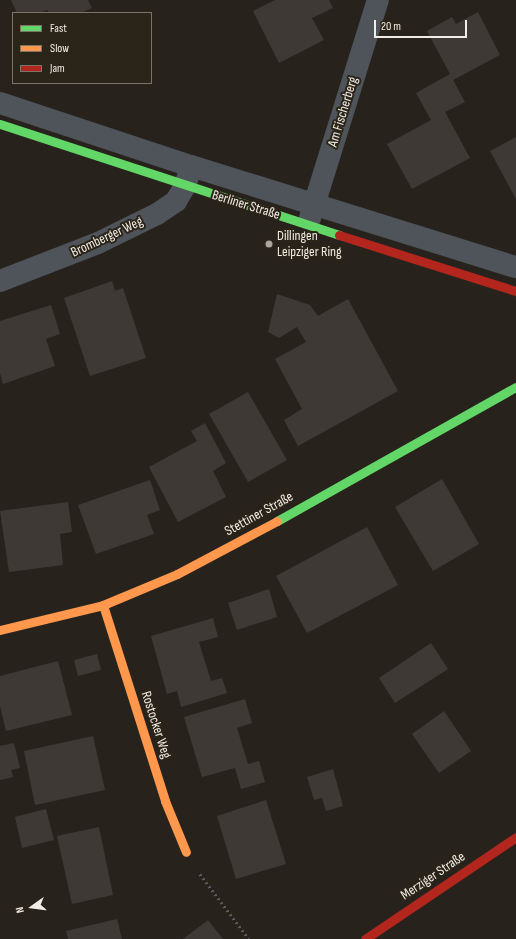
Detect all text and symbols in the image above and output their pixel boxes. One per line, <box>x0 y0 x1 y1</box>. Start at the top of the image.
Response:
legend <box>12 12 152 84</box>
scale bar <box>376 12 469 38</box>
text: 20 m <box>381 19 401 34</box>
text: Fast <box>50 21 67 36</box>
text: Slow <box>50 41 69 56</box>
text: Jam <box>50 61 65 76</box>
street label: Am Fischerberg <box>324 75 362 149</box>
street label: Berliner Straße <box>210 187 282 223</box>
street label: Bromberger Weg <box>68 213 146 261</box>
place label: Dillingen Leipziger Ring <box>277 228 342 260</box>
marker: Dillingen Leipziger Ring <box>264 239 274 249</box>
street label: Stettiner Straße <box>222 488 296 540</box>
street label: Rostocker Weg <box>137 689 175 761</box>
street label: Merziger Straße <box>398 848 468 904</box>
north arrow <box>12 887 52 927</box>
text: N <box>13 906 27 914</box>

